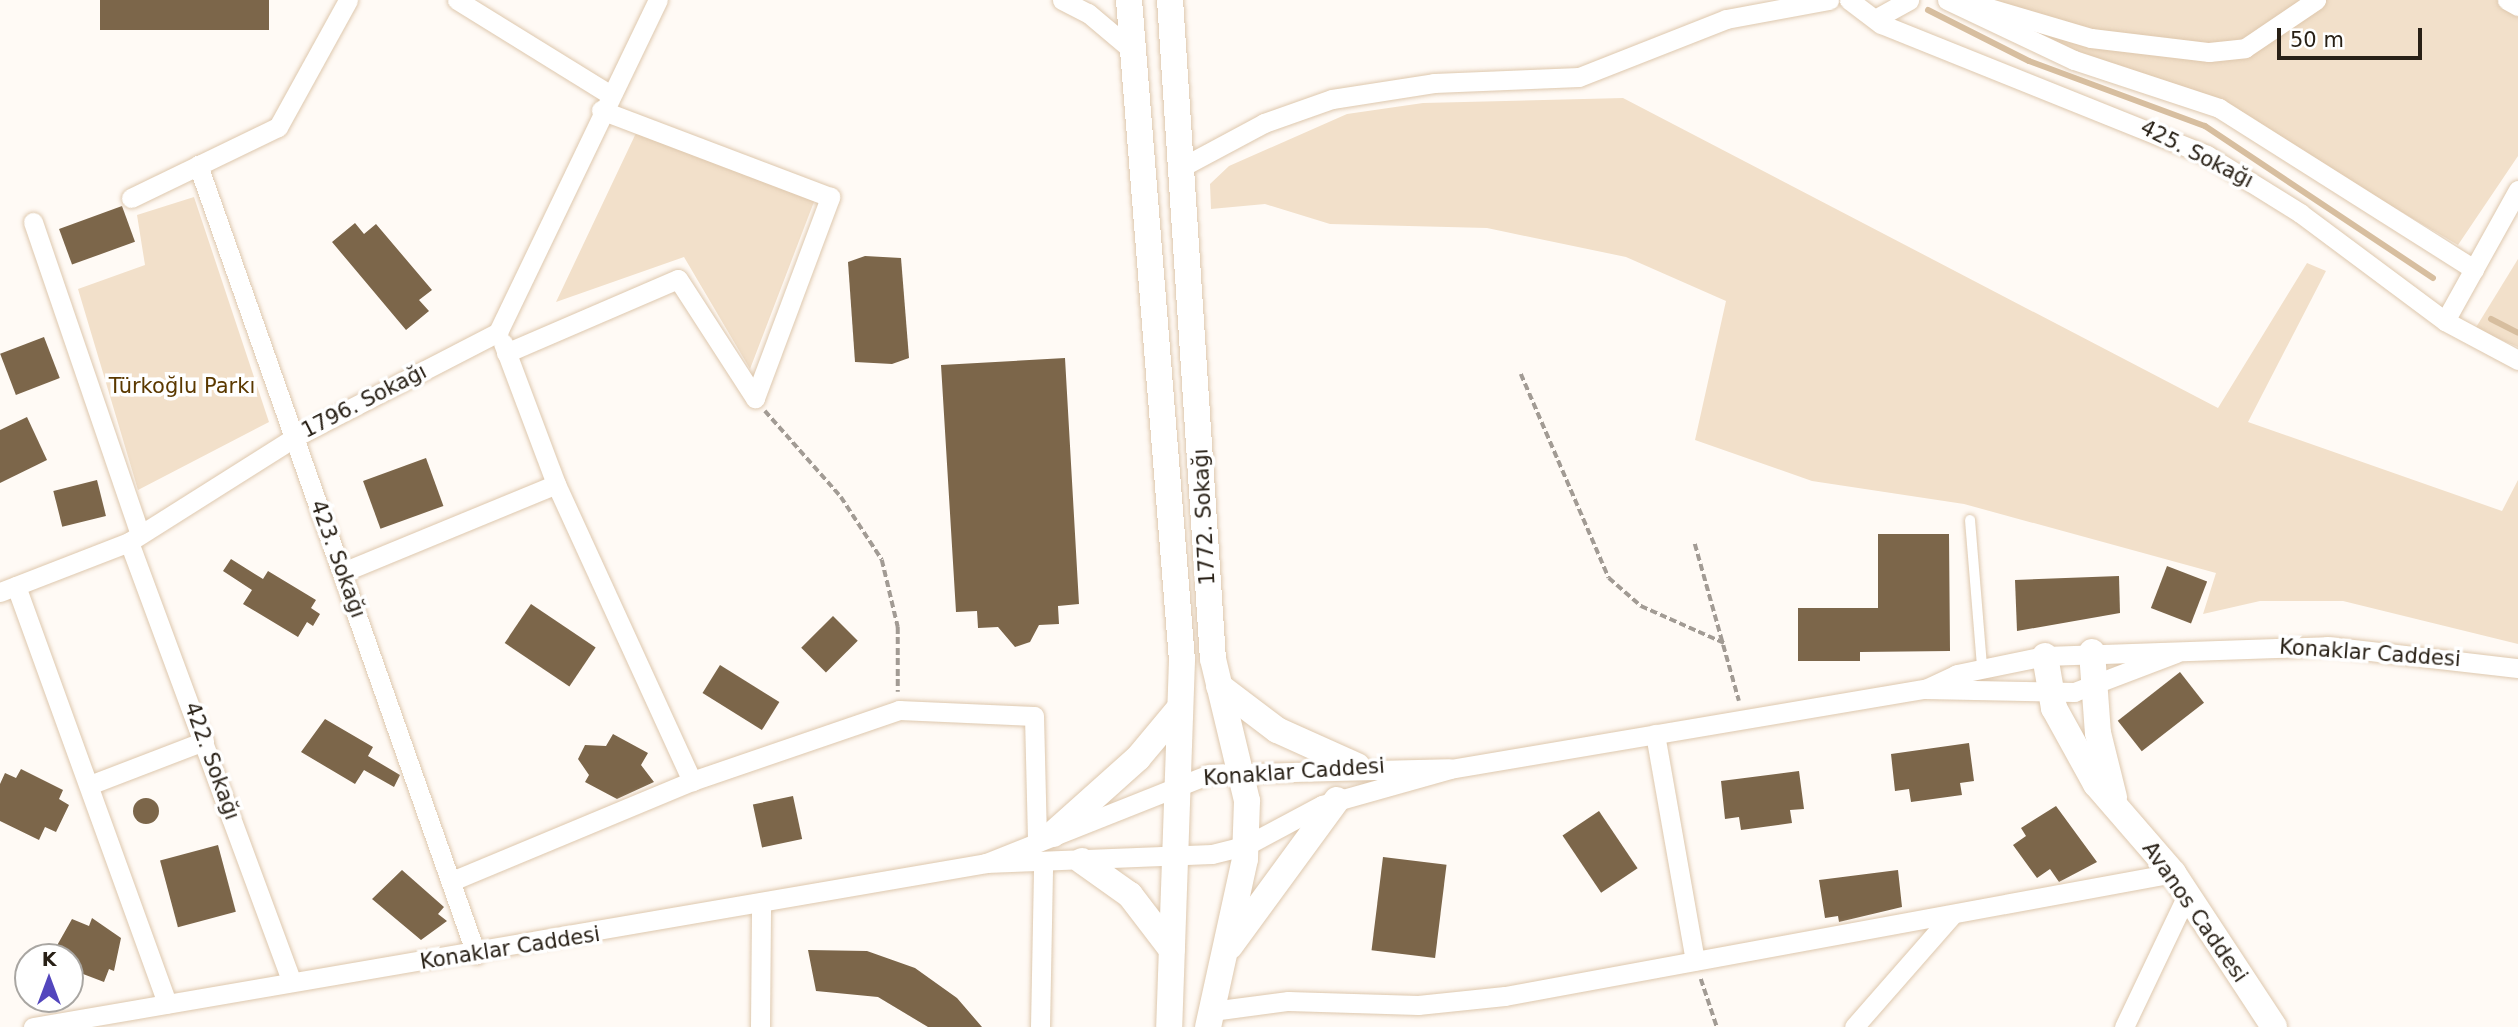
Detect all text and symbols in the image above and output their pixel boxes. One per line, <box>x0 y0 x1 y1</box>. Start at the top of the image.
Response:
scale bar <box>2280 14 2425 58</box>
text: 50 m <box>2290 28 2344 52</box>
street label: 425. Sokağı <box>2136 115 2258 193</box>
street label: 1796. Sokağı <box>297 359 431 443</box>
park label: Türkoğlu Parkı <box>109 373 255 399</box>
street label: 1772. Sokağı <box>1188 448 1220 586</box>
street label: 423. Sokağı <box>305 497 371 621</box>
street label: Konaklar Caddesi <box>2278 634 2462 672</box>
street label: 422. Sokağı <box>179 699 245 823</box>
street label: Konaklar Caddesi <box>1202 753 1386 791</box>
street label: Avanos Caddesi <box>2137 837 2253 987</box>
street label: Konaklar Caddesi <box>418 921 602 975</box>
north arrow <box>14 943 84 1013</box>
text: K <box>42 948 56 970</box>

